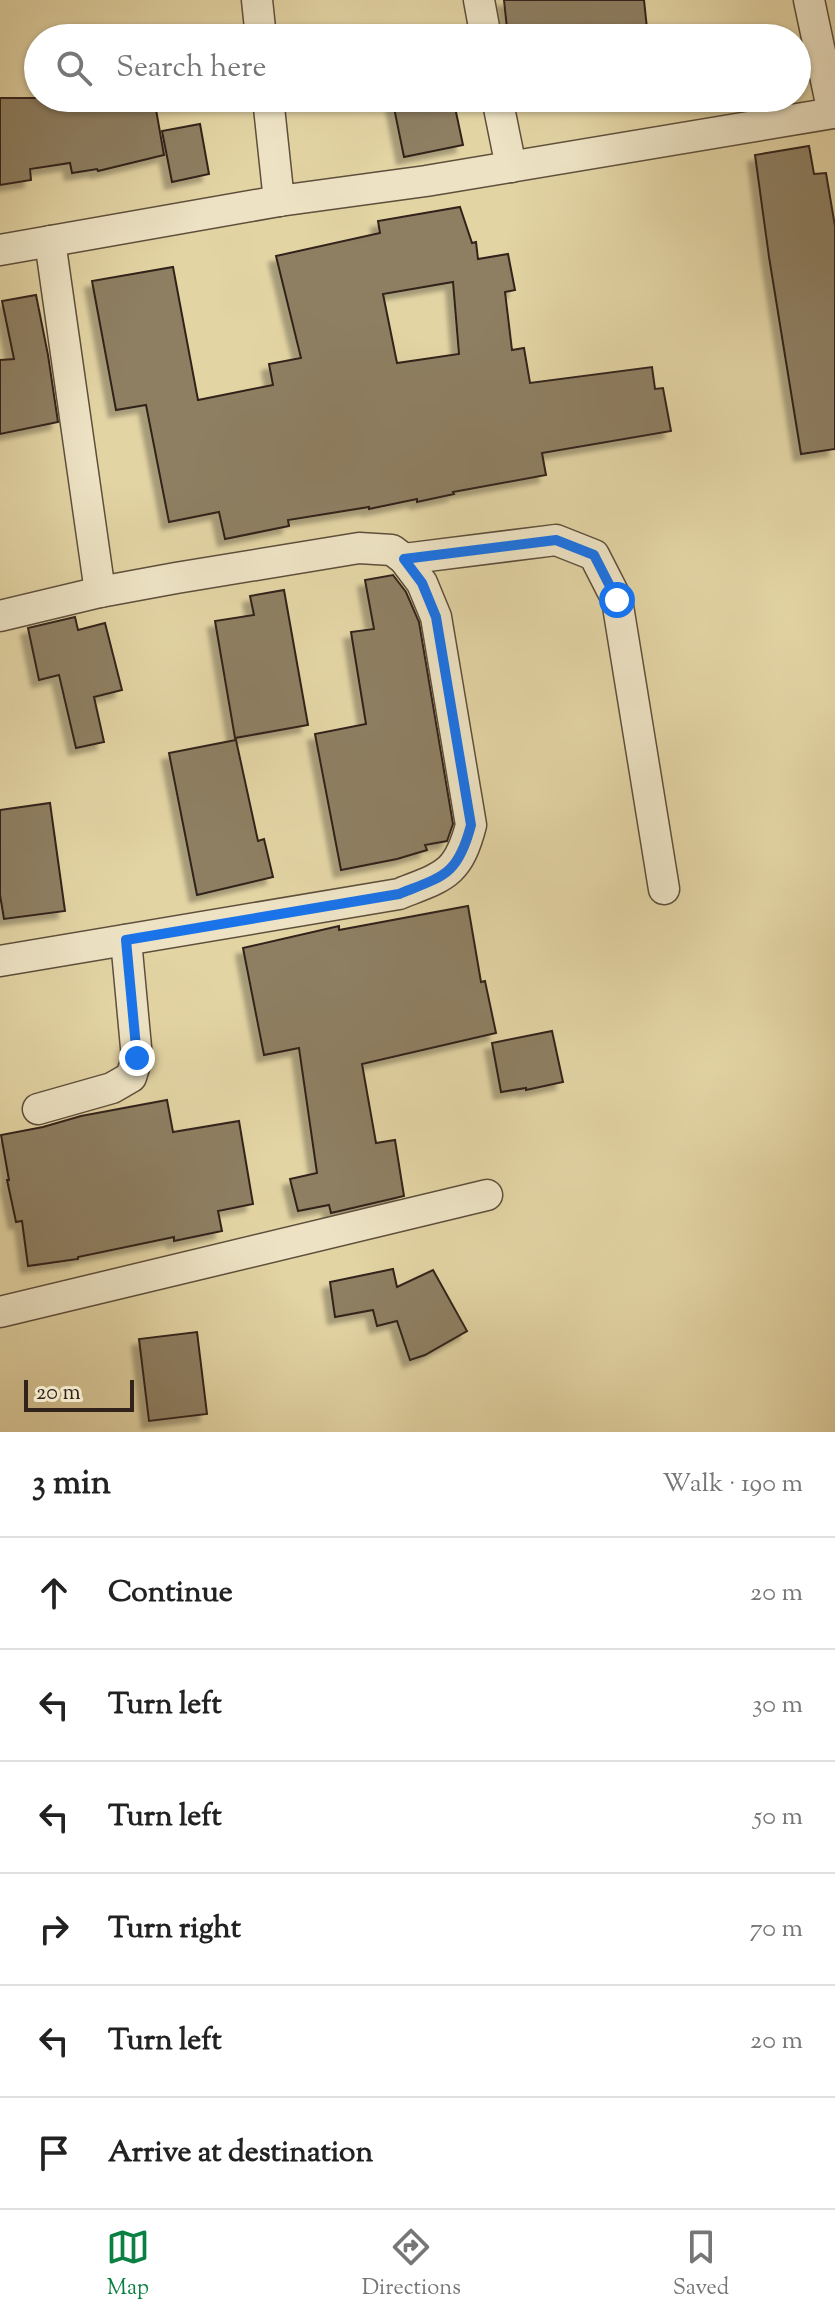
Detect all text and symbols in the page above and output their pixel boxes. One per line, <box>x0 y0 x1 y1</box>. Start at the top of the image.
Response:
search box <box>24 24 811 112</box>
icon: search <box>52 46 96 90</box>
text: Search here <box>116 47 266 90</box>
route start <box>599 582 635 618</box>
route end <box>119 1040 155 1076</box>
scale bar <box>24 1376 134 1412</box>
text: 20 m <box>36 1378 81 1410</box>
text: 3 min <box>32 1460 111 1509</box>
text: Walk · 190 m <box>662 1466 803 1503</box>
icon: ahead <box>32 1571 76 1615</box>
text: Continue <box>108 1572 233 1615</box>
text: 20 m <box>750 1575 803 1612</box>
icon: left <box>32 1683 76 1727</box>
text: Turn left <box>108 1684 222 1727</box>
text: 30 m <box>752 1687 803 1724</box>
icon: left <box>32 1795 76 1839</box>
text: Turn left <box>108 1796 222 1839</box>
text: 50 m <box>753 1799 803 1836</box>
icon: right <box>32 1907 76 1951</box>
text: Turn right <box>108 1908 241 1951</box>
text: 70 m <box>750 1911 803 1948</box>
icon: left <box>32 2019 76 2063</box>
text: Turn left <box>108 2020 222 2063</box>
text: 20 m <box>750 2023 803 2060</box>
icon: arrive <box>32 2131 76 2175</box>
text: Arrive at destination <box>108 2132 373 2175</box>
tab: Map <box>106 2225 150 2305</box>
tab: Directions <box>362 2225 461 2305</box>
tab: Saved <box>673 2225 729 2305</box>

